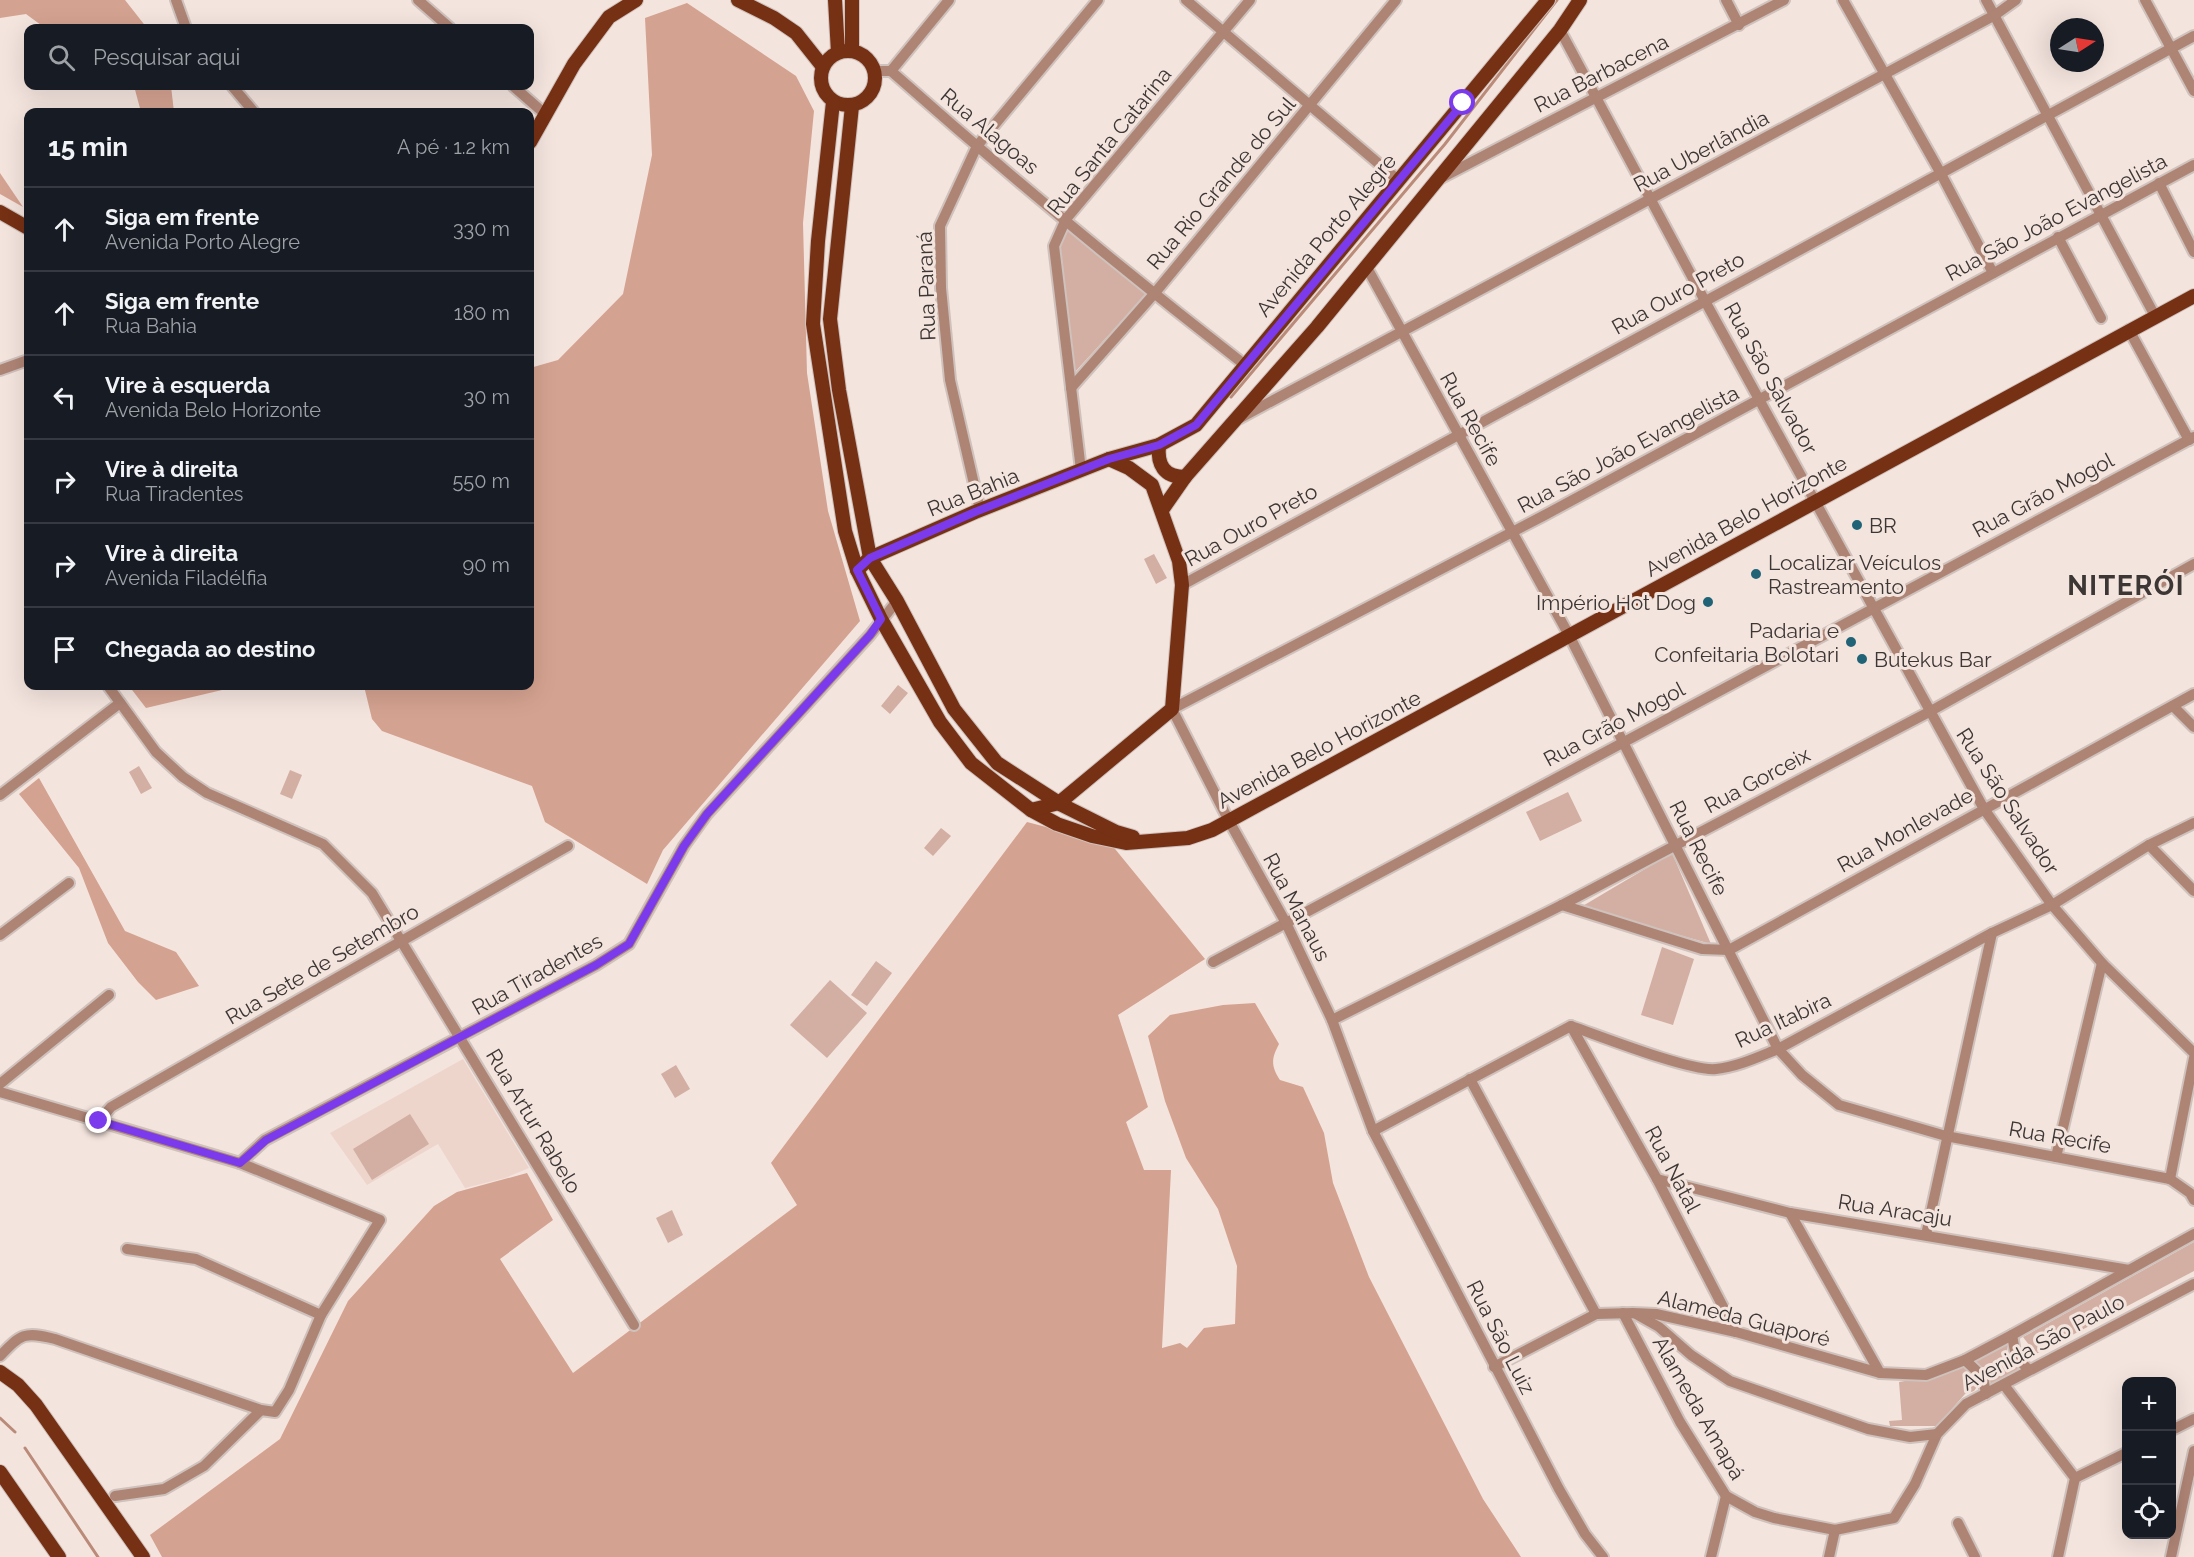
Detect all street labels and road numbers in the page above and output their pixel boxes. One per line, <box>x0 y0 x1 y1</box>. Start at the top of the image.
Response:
street label: Rua Barbacena <box>1530 28 1672 118</box>
street label: Rua Santa Catarina <box>1042 62 1176 220</box>
street label: Rua Alagoas <box>936 83 1044 179</box>
street label: Rua Rio Grande do Sul <box>1142 91 1301 274</box>
street label: Rua Uberlândia <box>1629 105 1773 197</box>
street label: Rua São João Evangelista <box>1941 148 2171 286</box>
street label: Avenida Porto Alegre <box>1251 149 1401 321</box>
street label: Rua Paraná <box>912 231 940 341</box>
street label: Rua Ouro Preto <box>1607 246 1749 340</box>
street label: Rua São Salvador <box>1719 298 1823 459</box>
street label: Rua Recife <box>1435 368 1507 470</box>
street label: Rua São João Evangelista <box>1513 380 1743 518</box>
street label: Rua Grão Mogol <box>1968 447 2118 543</box>
street label: Avenida Belo Horizonte <box>1641 450 1851 582</box>
street label: Rua Bahia <box>924 462 1022 522</box>
street label: Rua Ouro Preto <box>1180 478 1322 572</box>
street label: Rua Grão Mogol <box>1539 676 1689 772</box>
street label: Avenida Belo Horizonte <box>1213 685 1425 813</box>
street label: Rua São Salvador <box>1951 723 2065 879</box>
street label: Rua Gorceix <box>1700 741 1815 818</box>
street label: Rua Monlevade <box>1833 782 1977 878</box>
street label: Rua Recife <box>1664 796 1734 900</box>
street label: Rua Manaus <box>1258 849 1336 965</box>
street label: Rua Sete de Setembro <box>221 898 423 1030</box>
street label: Rua Tiradentes <box>467 928 607 1020</box>
street label: Rua Itabira <box>1731 987 1835 1053</box>
street label: Rua Artur Rabelo <box>481 1044 587 1198</box>
street label: Rua Recife <box>2007 1116 2113 1158</box>
street label: Rua Natal <box>1640 1121 1706 1217</box>
street label: Rua Aracaju <box>1836 1189 1954 1231</box>
street label: Rua São Luiz <box>1462 1276 1540 1398</box>
street label: Alameda Guaporé <box>1655 1285 1833 1351</box>
street label: Avenida São Paulo <box>1957 1289 2129 1395</box>
street label: Alameda Amapá <box>1648 1332 1750 1484</box>

